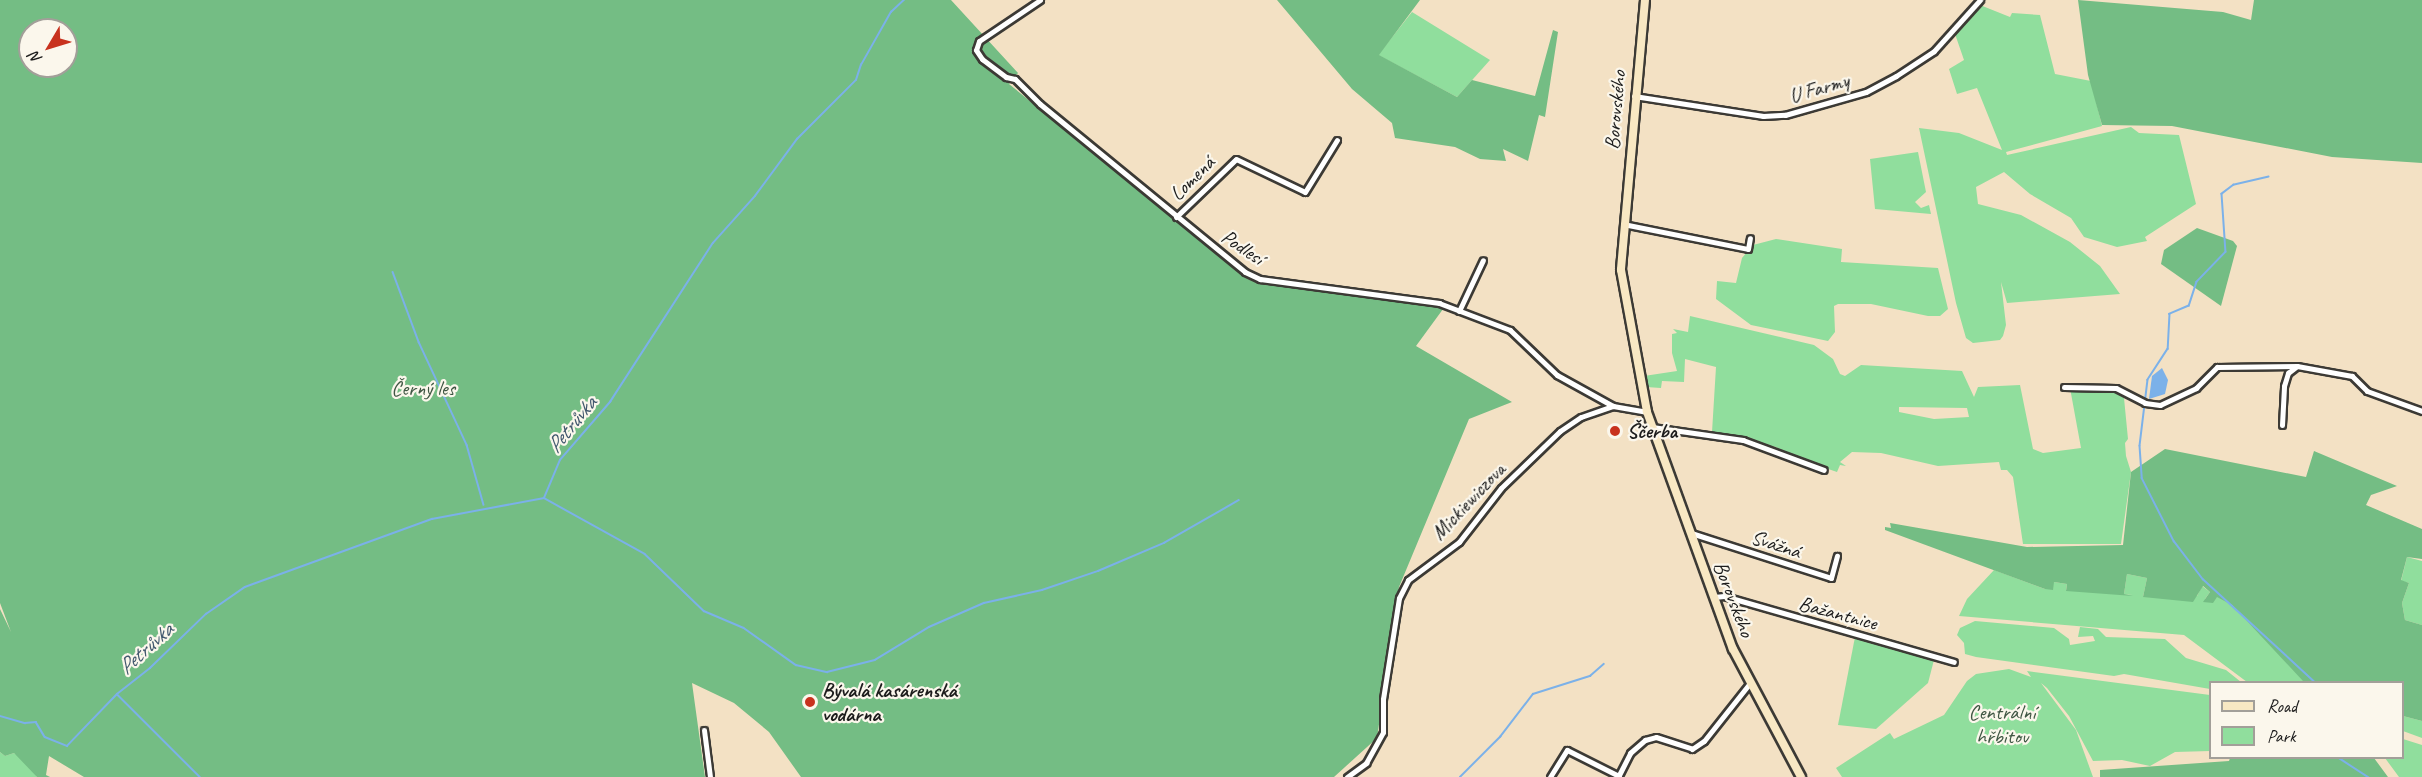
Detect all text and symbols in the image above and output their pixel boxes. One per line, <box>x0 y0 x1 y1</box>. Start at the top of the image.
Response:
north arrow <box>18 18 78 78</box>
text: N <box>24 48 46 68</box>
street label: U Farmy <box>1786 68 1852 108</box>
street label: Borovského <box>1599 70 1631 150</box>
street label: Lomená <box>1164 150 1220 206</box>
street label: Podlesí <box>1217 224 1269 270</box>
park label: Černý les <box>391 375 455 401</box>
water label: Petrůvka <box>541 391 603 459</box>
place label: Ščerba <box>1627 418 1677 444</box>
marker: Ščerba <box>1608 424 1622 438</box>
street label: Mickiewiczova <box>1426 457 1510 545</box>
street label: Svážná <box>1748 524 1804 564</box>
street label: Borovského <box>1708 558 1760 640</box>
street label: Bažantnice <box>1796 590 1880 636</box>
water label: Petrůvka <box>113 617 179 681</box>
place label: Bývalá kasárenská vodárna <box>822 677 957 727</box>
legend <box>2209 681 2404 759</box>
marker: Bývalá kasárenská vodárna <box>803 695 817 709</box>
text: Road <box>2267 695 2297 717</box>
park label: Centrální hřbitov <box>1969 699 2035 749</box>
text: Park <box>2267 725 2296 747</box>

